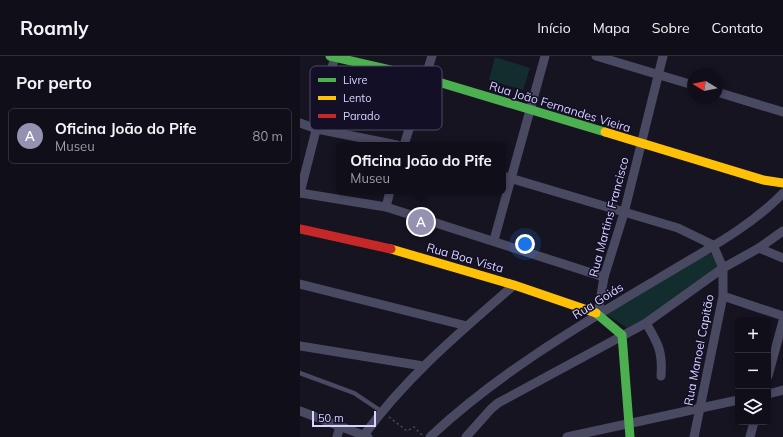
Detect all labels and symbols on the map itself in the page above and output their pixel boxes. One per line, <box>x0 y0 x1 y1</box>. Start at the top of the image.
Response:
legend <box>310 66 442 130</box>
north arrow <box>687 68 723 104</box>
text: Livre <box>343 73 367 87</box>
street label: Rua João Fernandes Vieira <box>488 78 633 135</box>
text: Lento <box>343 91 371 105</box>
text: Parado <box>343 109 380 123</box>
street label: Rua Martins Francisco <box>585 155 632 278</box>
pin: A <box>408 207 434 237</box>
your location <box>515 234 535 254</box>
street label: Rua Boa Vista <box>425 239 505 276</box>
street label: Rua Goiás <box>570 279 626 322</box>
street label: Rua Manoel Capitão <box>680 293 717 407</box>
scale bar <box>312 409 376 428</box>

